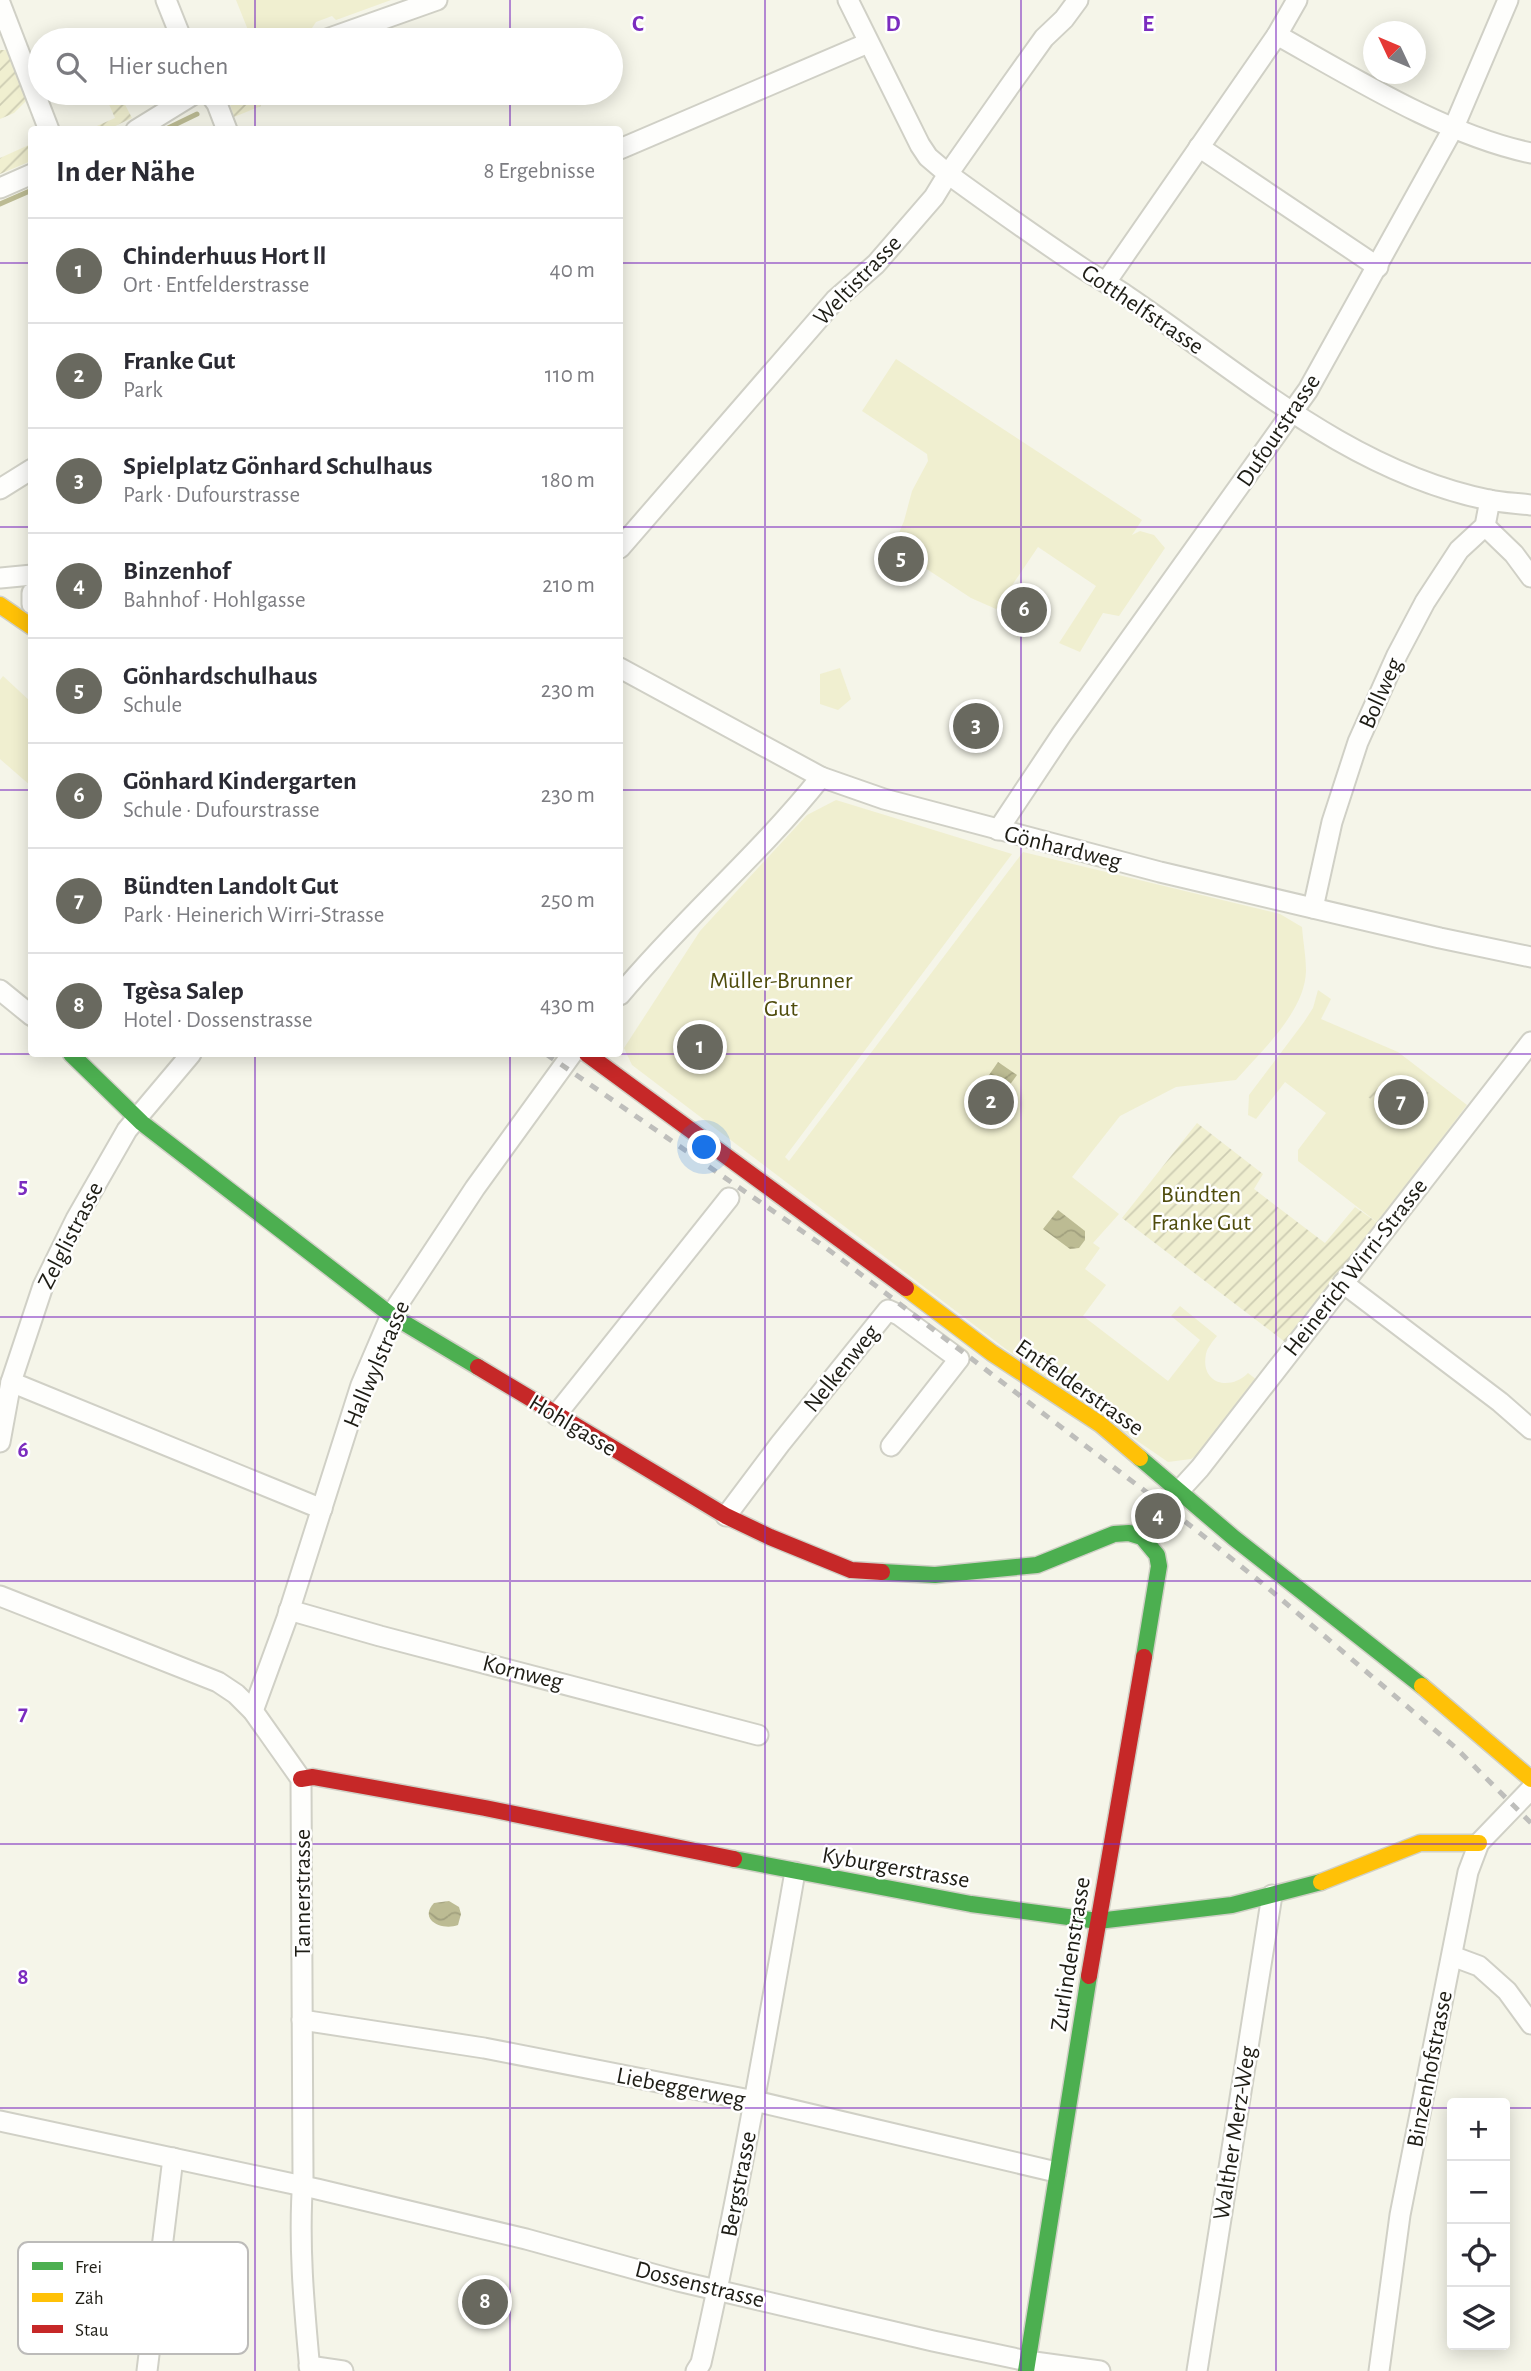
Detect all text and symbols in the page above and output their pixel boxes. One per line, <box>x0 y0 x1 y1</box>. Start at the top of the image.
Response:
text: C <box>632 13 644 36</box>
text: D <box>885 13 901 36</box>
text: E <box>1142 13 1154 36</box>
north arrow <box>1363 21 1426 84</box>
search box <box>28 28 623 105</box>
icon: search <box>52 48 90 86</box>
text: Hier suchen <box>108 53 229 79</box>
text: In der Nähe <box>56 157 195 187</box>
text: 8 Ergebnisse <box>484 160 595 183</box>
street label: Weltistrasse <box>809 231 906 330</box>
text: Chinderhuus Hort ll <box>123 243 326 269</box>
text: 1 <box>75 259 83 282</box>
text: 40 m <box>550 259 595 282</box>
street label: Gotthelfstrasse <box>1077 260 1208 359</box>
text: Ort · Entfelderstrasse <box>123 274 309 297</box>
text: Franke Gut <box>123 348 235 374</box>
text: 2 <box>74 364 84 387</box>
text: 110 m <box>545 364 595 387</box>
street label: Dufourstrasse <box>1233 370 1325 491</box>
text: Park <box>123 379 163 402</box>
text: Spielplatz Gönhard Schulhaus <box>123 453 433 479</box>
text: 3 <box>74 469 84 492</box>
text: 180 m <box>542 469 595 492</box>
text: Park · Dufourstrasse <box>123 484 300 507</box>
pin: 5 <box>878 533 924 585</box>
text: Binzenhof <box>123 558 230 584</box>
text: 4 <box>73 574 85 597</box>
text: 210 m <box>542 574 595 597</box>
pin: 6 <box>1001 584 1047 636</box>
text: Bahnhof · Hohlgasse <box>123 589 306 612</box>
street label: Bollweg <box>1355 654 1407 732</box>
text: Gönhardschulhaus <box>123 663 318 689</box>
text: 5 <box>74 679 84 702</box>
text: 230 m <box>541 679 595 702</box>
text: Schule <box>123 694 182 717</box>
pin: 3 <box>953 700 999 752</box>
text: Gönhard Kindergarten <box>123 768 357 794</box>
text: 6 <box>73 784 85 807</box>
text: 230 m <box>541 784 595 807</box>
text: Schule · Dufourstrasse <box>123 799 320 822</box>
street label: Gönhardweg <box>1002 822 1124 874</box>
text: Bündten Landolt Gut <box>123 873 338 899</box>
text: 7 <box>74 889 84 912</box>
text: 250 m <box>541 889 595 912</box>
text: Park · Heinerich Wirri-Strasse <box>123 904 384 927</box>
park label: Müller-Brunner Gut <box>710 969 853 1021</box>
text: Tgèsa Salep <box>123 978 244 1004</box>
text: 8 <box>73 994 85 1017</box>
text: 430 m <box>540 994 595 1017</box>
text: Hotel · Dossenstrasse <box>123 1009 313 1032</box>
pin: 1 <box>677 1021 723 1073</box>
pin: 2 <box>968 1076 1014 1128</box>
pin: 7 <box>1378 1076 1424 1128</box>
your location <box>687 1130 721 1164</box>
street label: Heinerich Wirri-Strasse <box>1279 1174 1432 1361</box>
text: 5 <box>18 1175 28 1198</box>
street label: Zelglistrasse <box>34 1178 108 1293</box>
park label: Bündten Franke Gut <box>1151 1183 1251 1235</box>
street label: Hallwylstrasse <box>339 1297 414 1431</box>
street label: Nelkenweg <box>799 1320 884 1417</box>
street label: Entfelderstrasse <box>1011 1335 1148 1441</box>
street label: Hohlgasse <box>525 1390 620 1461</box>
text: 6 <box>17 1439 29 1462</box>
pin: 4 <box>1135 1490 1181 1542</box>
street label: Kornweg <box>480 1651 566 1695</box>
text: 7 <box>18 1702 28 1725</box>
street label: Tannerstrasse <box>291 1829 315 1957</box>
street label: Kyburgerstrasse <box>820 1843 971 1893</box>
street label: Zurlindenstrasse <box>1047 1875 1095 2033</box>
text: 8 <box>17 1966 29 1989</box>
street label: Binzenhofstrasse <box>1403 1989 1457 2150</box>
street label: Walther Merz-Weg <box>1209 2044 1261 2222</box>
street label: Liebeggerweg <box>614 2064 748 2112</box>
map controls <box>1447 2098 1510 2350</box>
button: + <box>1447 2098 1510 2161</box>
street label: Bergstrasse <box>717 2129 761 2239</box>
button: − <box>1447 2161 1510 2224</box>
button: locate <box>1447 2224 1510 2287</box>
legend <box>18 2242 248 2354</box>
street label: Dossenstrasse <box>633 2257 767 2313</box>
text: Frei <box>75 2258 102 2277</box>
pin: 8 <box>462 2276 508 2328</box>
button: layers <box>1447 2287 1510 2350</box>
text: Zäh <box>75 2289 104 2308</box>
text: Stau <box>75 2321 109 2340</box>

